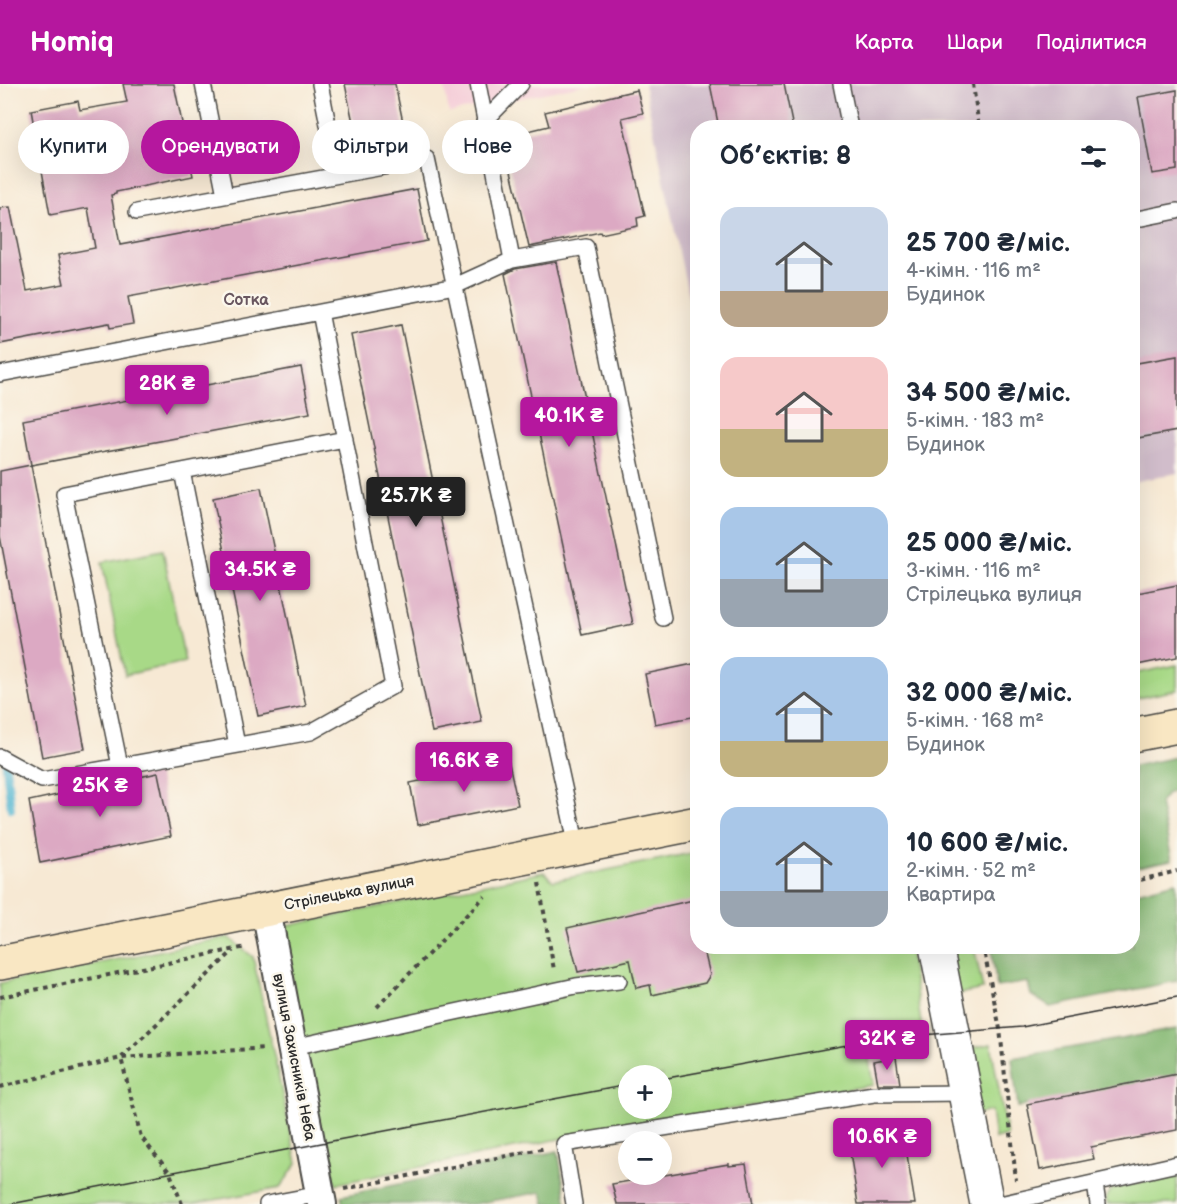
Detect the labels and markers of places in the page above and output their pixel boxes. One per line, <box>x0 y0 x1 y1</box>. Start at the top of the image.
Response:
pin: 28K ₴ <box>125 365 209 416</box>
pin: 40.1K ₴ <box>514 397 624 448</box>
pin: 25.7K ₴ <box>361 477 471 528</box>
pin: 34.5K ₴ <box>205 551 315 602</box>
pin: 16.6K ₴ <box>409 742 519 793</box>
pin: 25K ₴ <box>58 767 142 818</box>
pin: 32K ₴ <box>845 1020 929 1071</box>
pin: 10.6K ₴ <box>827 1118 937 1169</box>

